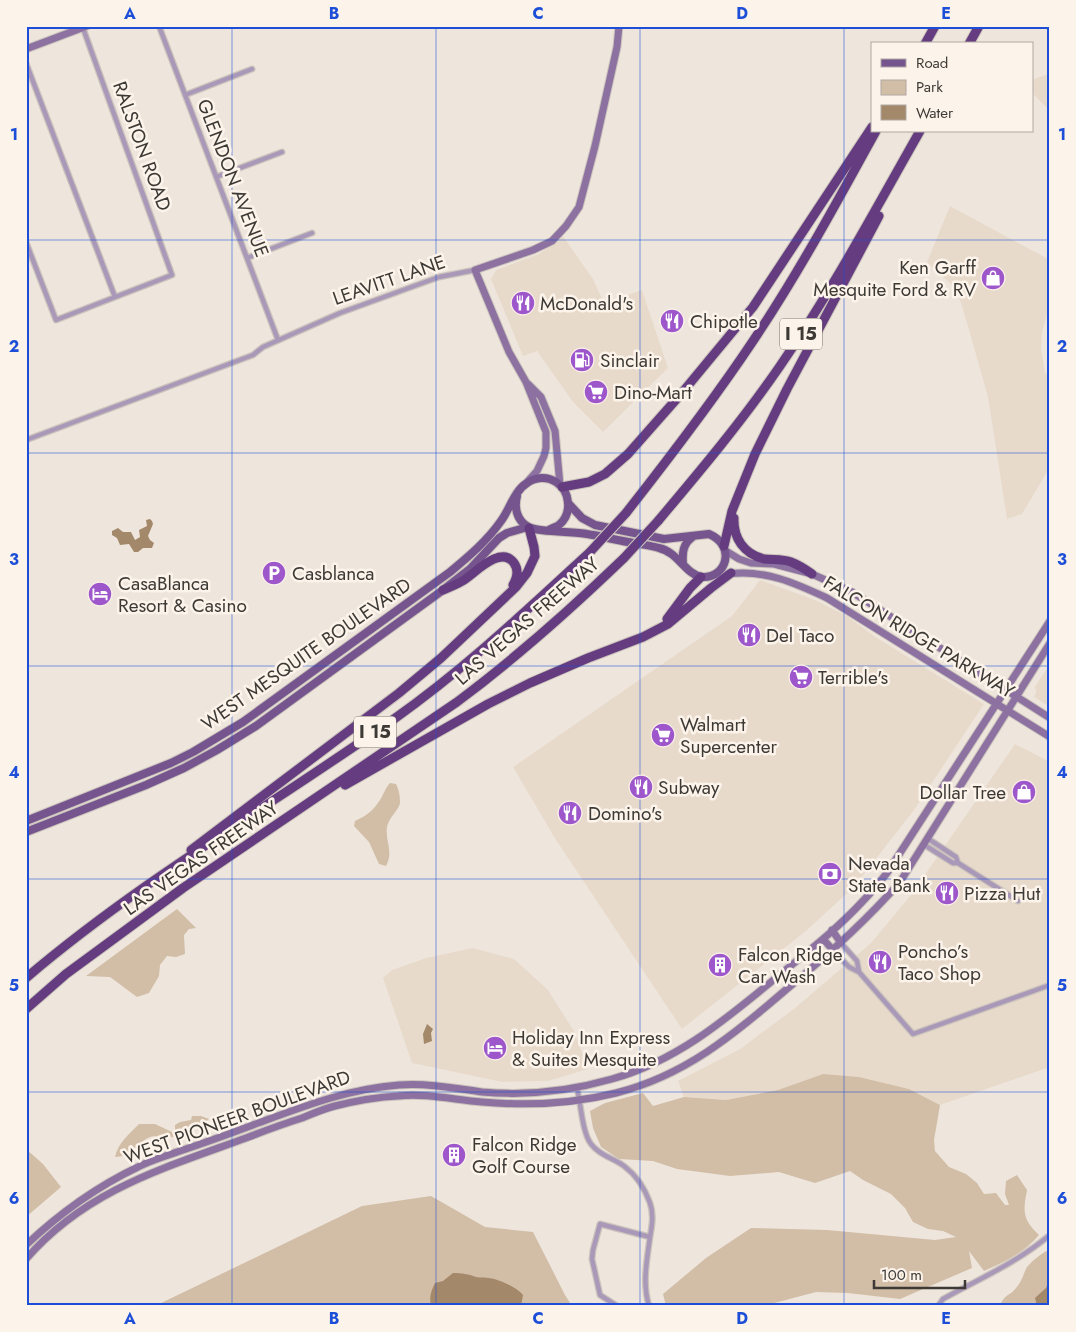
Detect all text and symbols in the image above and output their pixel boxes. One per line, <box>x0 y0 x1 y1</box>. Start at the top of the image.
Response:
text: A <box>123 2 136 25</box>
text: B <box>329 2 339 25</box>
text: C <box>532 2 544 25</box>
text: D <box>736 2 748 25</box>
text: E <box>941 2 951 25</box>
legend <box>871 42 1034 132</box>
text: Road <box>916 52 948 74</box>
text: Park <box>916 76 943 98</box>
street label: RALSTON ROAD <box>106 77 178 215</box>
street label: GLENDON AVENUE <box>190 95 276 261</box>
text: Water <box>916 102 954 124</box>
text: 1 <box>10 123 18 146</box>
text: 1 <box>1058 123 1066 146</box>
street label: LEAVITT LANE <box>329 248 449 312</box>
place label: Ken Garff Mesquite Ford & RV <box>813 254 977 303</box>
shop icon: Ken Garff Mesquite Ford & RV <box>980 265 1006 291</box>
restaurant icon: McDonald's <box>510 290 536 316</box>
place label: McDonald's <box>540 290 634 317</box>
restaurant icon: Chipotle <box>659 308 685 334</box>
place label: Chipotle <box>690 308 758 335</box>
road number: I 15 <box>780 318 822 349</box>
text: 2 <box>9 335 19 358</box>
text: 2 <box>1057 335 1067 358</box>
fuel station icon: Sinclair <box>569 347 595 373</box>
place label: Sinclair <box>600 347 660 374</box>
supermarket icon: Dino-Mart <box>583 379 609 405</box>
place label: Dino-Mart <box>614 379 692 406</box>
text: 3 <box>9 548 19 571</box>
text: 3 <box>1057 548 1067 571</box>
street label: LAS VEGAS FREEWAY <box>449 550 605 691</box>
parking icon: Casblanca <box>261 560 287 586</box>
place label: Casblanca <box>292 560 374 587</box>
street label: FALCON RIDGE PARKWAY <box>818 569 1020 705</box>
place label: CasaBlanca Resort & Casino <box>118 570 247 619</box>
street label: WEST MESQUITE BOULEVARD <box>196 571 416 737</box>
hotel icon: CasaBlanca Resort & Casino <box>87 581 113 607</box>
restaurant icon: Del Taco <box>736 622 762 648</box>
place label: Del Taco <box>766 622 834 649</box>
supermarket icon: Terrible's <box>788 664 814 690</box>
place label: Terrible's <box>818 664 889 691</box>
place label: Walmart Supercenter <box>680 711 777 760</box>
road number: I 15 <box>354 716 396 748</box>
supermarket icon: Walmart Supercenter <box>650 722 676 748</box>
text: 4 <box>8 761 20 784</box>
text: 4 <box>1056 761 1068 784</box>
restaurant icon: Subway <box>628 774 654 800</box>
place label: Subway <box>658 774 720 801</box>
place label: Dollar Tree <box>919 779 1006 806</box>
shop icon: Dollar Tree <box>1011 779 1037 805</box>
street label: LAS VEGAS FREEWAY <box>118 794 284 922</box>
restaurant icon: Domino's <box>557 800 583 826</box>
place label: Domino's <box>588 800 662 827</box>
place label: Nevada State Bank <box>848 850 931 899</box>
bank icon: Nevada State Bank <box>817 861 843 887</box>
restaurant icon: Pizza Hut <box>934 880 960 906</box>
place label: Pizza Hut <box>964 880 1041 907</box>
place label: Poncho’s Taco Shop <box>898 938 981 987</box>
place label: Falcon Ridge Car Wash <box>738 941 843 990</box>
restaurant icon: Poncho’s Taco Shop <box>867 949 893 975</box>
building icon: Falcon Ridge Car Wash <box>707 952 733 978</box>
text: 5 <box>9 974 19 997</box>
text: 5 <box>1057 974 1067 997</box>
place label: Holiday Inn Express & Suites Mesquite <box>512 1024 670 1073</box>
hotel icon: Holiday Inn Express & Suites Mesquite <box>482 1035 508 1061</box>
street label: WEST PIONEER BOULEVARD <box>120 1063 354 1171</box>
place label: Falcon Ridge Golf Course <box>472 1131 577 1180</box>
building icon: Falcon Ridge Golf Course <box>441 1142 467 1168</box>
text: 6 <box>9 1187 19 1210</box>
text: 6 <box>1057 1187 1067 1210</box>
scale bar <box>874 1257 965 1289</box>
text: 100 m <box>881 1264 922 1286</box>
text: A <box>123 1307 136 1330</box>
text: B <box>329 1307 339 1330</box>
text: C <box>532 1307 544 1330</box>
text: D <box>736 1307 748 1330</box>
text: E <box>941 1307 951 1330</box>

